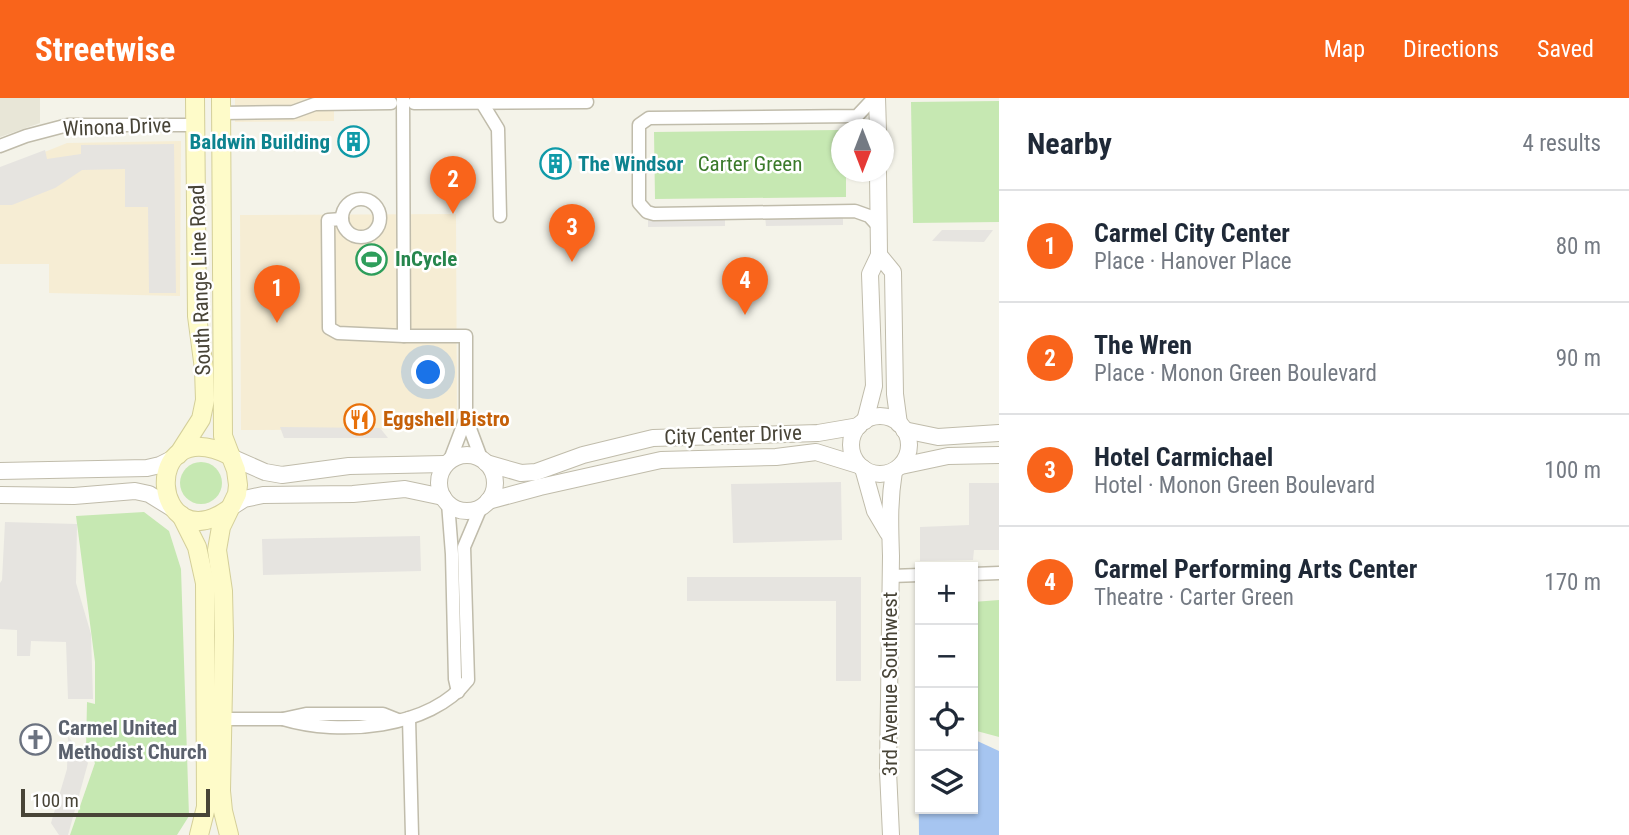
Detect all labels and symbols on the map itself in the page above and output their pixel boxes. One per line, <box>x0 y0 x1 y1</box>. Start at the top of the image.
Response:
street label: Winona Drive <box>62 113 172 141</box>
north arrow <box>831 119 894 182</box>
building icon: Baldwin Building <box>336 125 370 159</box>
place label: Baldwin Building <box>190 130 330 154</box>
building icon: The Windsor <box>538 147 572 181</box>
place label: The Windsor <box>578 152 683 176</box>
park label: Carter Green <box>698 152 802 176</box>
pin: 2 <box>430 156 476 214</box>
street label: South Range Line Road <box>185 184 215 376</box>
pin: 3 <box>549 204 595 262</box>
sports icon: InCycle <box>355 242 389 276</box>
place label: InCycle <box>395 247 457 271</box>
pin: 4 <box>722 257 768 315</box>
pin: 1 <box>254 265 300 323</box>
your location <box>411 355 445 389</box>
restaurant icon: Eggshell Bistro <box>343 402 377 436</box>
place label: Eggshell Bistro <box>383 407 510 431</box>
street label: City Center Drive <box>664 421 802 449</box>
street label: 3rd Avenue Southwest <box>878 592 902 776</box>
place label: Carmel United Methodist Church <box>58 716 207 764</box>
church icon: Carmel United Methodist Church <box>18 723 52 757</box>
scale bar <box>21 786 210 818</box>

